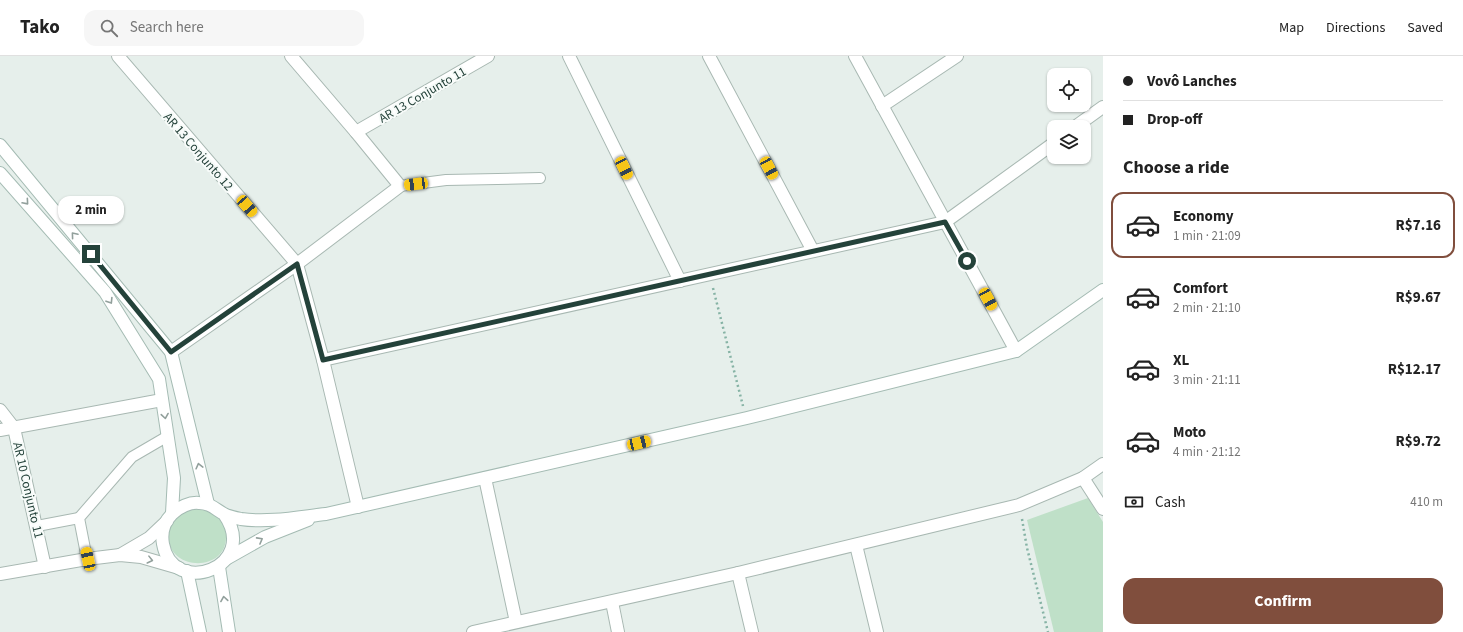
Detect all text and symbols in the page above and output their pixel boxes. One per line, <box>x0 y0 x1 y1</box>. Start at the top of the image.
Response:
search box <box>84 10 364 46</box>
text: Tako <box>20 14 60 41</box>
icon: search <box>98 17 120 39</box>
text: Search here <box>130 17 204 38</box>
text: Map <box>1279 18 1304 38</box>
text: Directions <box>1326 18 1385 38</box>
text: Saved <box>1407 18 1443 38</box>
street label: AR 13 Conjunto 11 <box>375 62 470 127</box>
map controls <box>1047 68 1091 164</box>
button: locate <box>1047 68 1091 112</box>
text: Vovô Lanches <box>1147 71 1237 92</box>
street label: AR 13 Conjunto 12 <box>159 109 237 195</box>
text: Drop-off <box>1147 109 1202 130</box>
button: layers <box>1047 120 1091 164</box>
car <box>613 155 635 181</box>
car <box>758 155 780 181</box>
text: Choose a ride <box>1123 155 1229 180</box>
car <box>403 177 429 191</box>
car <box>235 193 259 219</box>
callout: 2 min <box>58 196 124 224</box>
one-way arrow <box>21 197 28 205</box>
text: 2 min <box>75 201 107 219</box>
text: Economy <box>1173 206 1234 227</box>
icon: car <box>1125 207 1161 243</box>
text: R$7.16 <box>1396 215 1441 236</box>
text: 1 min · 21:09 <box>1173 227 1241 245</box>
one-way arrow <box>72 232 79 239</box>
route end <box>82 245 100 263</box>
route start <box>958 252 976 270</box>
text: Comfort <box>1173 278 1228 299</box>
icon: car <box>1125 279 1161 315</box>
car <box>977 286 999 312</box>
text: R$9.67 <box>1396 287 1441 308</box>
one-way arrow <box>105 297 113 304</box>
text: 2 min · 21:10 <box>1173 299 1241 317</box>
text: XL <box>1173 350 1189 371</box>
icon: car <box>1125 351 1161 387</box>
text: R$12.17 <box>1388 359 1441 380</box>
text: 3 min · 21:11 <box>1173 371 1241 389</box>
one-way arrow <box>160 413 169 419</box>
text: Moto <box>1173 422 1206 443</box>
icon: car <box>1125 423 1161 459</box>
text: R$9.72 <box>1396 431 1441 452</box>
car <box>626 434 652 452</box>
street label: AR 10 Conjunto 11 <box>8 440 48 540</box>
text: 4 min · 21:12 <box>1173 443 1241 461</box>
one-way arrow <box>195 463 204 470</box>
icon: cash <box>1123 491 1145 513</box>
text: Cash <box>1155 492 1186 513</box>
text: 410 m <box>1410 493 1443 511</box>
one-way arrow <box>255 537 263 544</box>
car <box>80 546 96 572</box>
one-way arrow <box>147 555 153 563</box>
button: Confirm <box>1123 578 1443 624</box>
one-way arrow <box>220 596 229 602</box>

